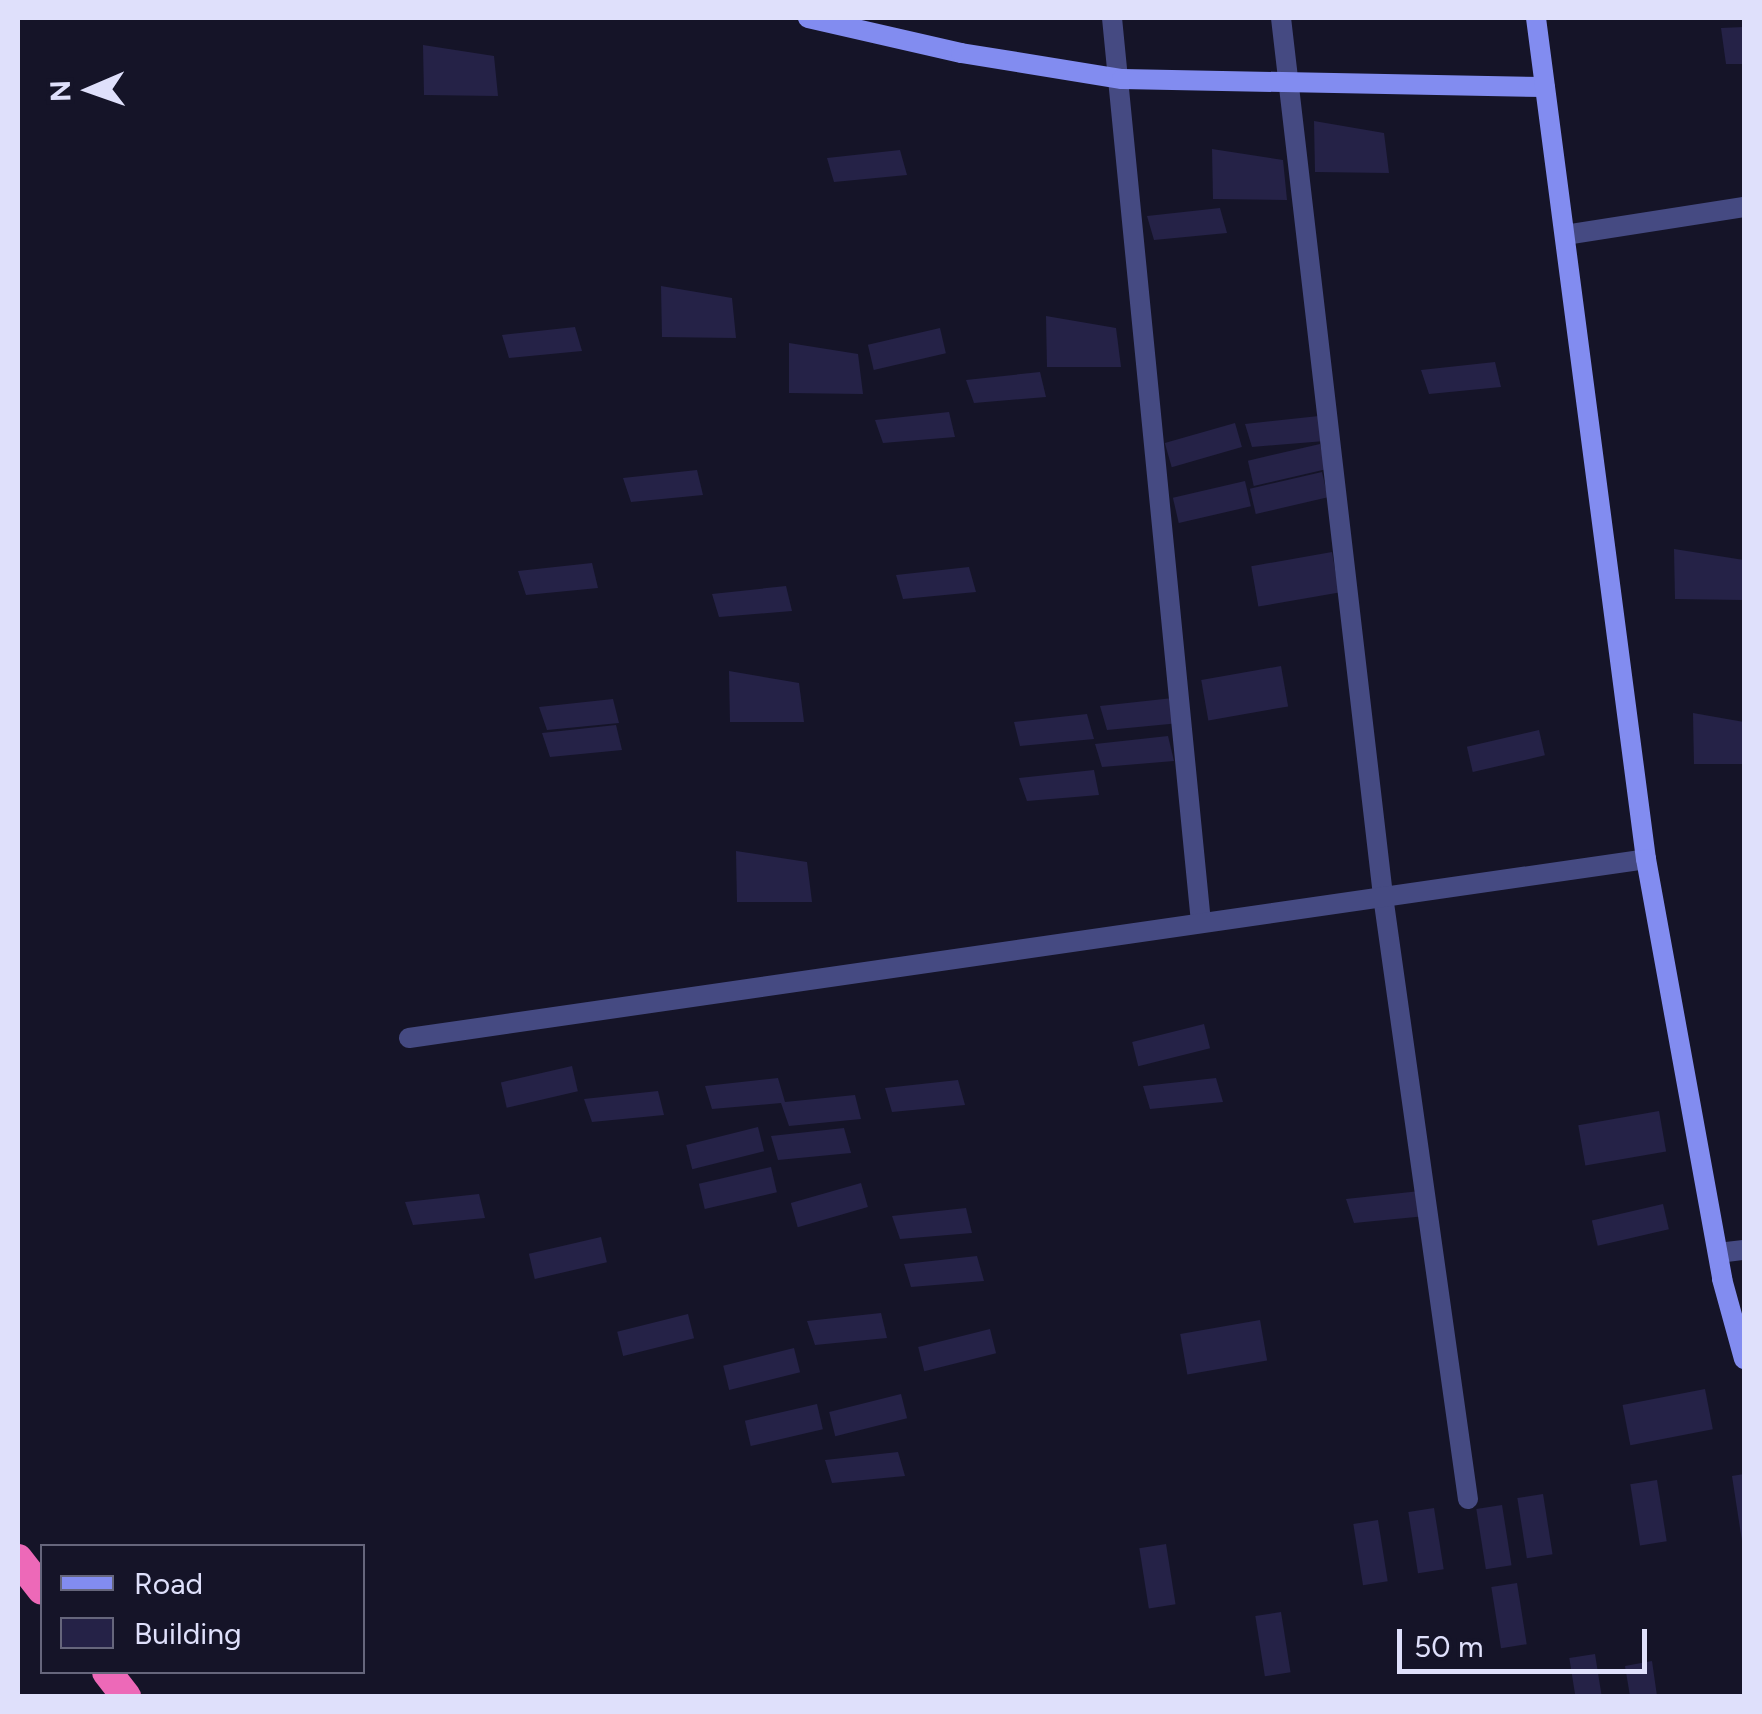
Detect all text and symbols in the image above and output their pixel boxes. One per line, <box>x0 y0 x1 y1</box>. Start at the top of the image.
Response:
north arrow <box>40 40 140 140</box>
text: N <box>43 80 77 102</box>
legend <box>40 1544 365 1674</box>
text: Road <box>134 1565 203 1602</box>
scale bar <box>1402 1609 1652 1671</box>
text: Building <box>134 1615 242 1652</box>
text: 50 m <box>1414 1628 1483 1665</box>

